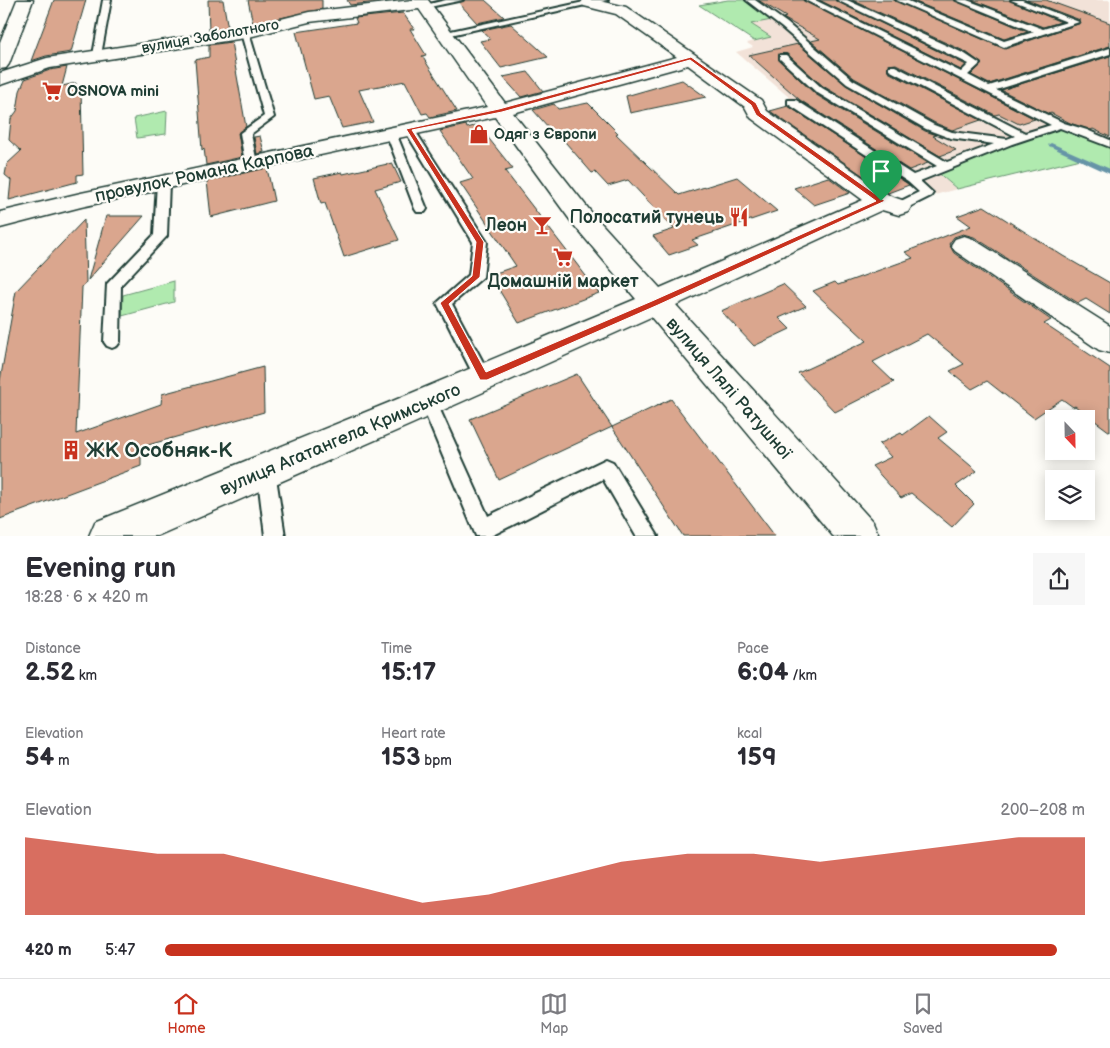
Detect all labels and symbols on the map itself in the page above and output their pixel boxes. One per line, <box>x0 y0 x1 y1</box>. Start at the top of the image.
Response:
street label: вулиця Заболотного <box>140 15 280 58</box>
supermarket icon: OSNOVA mini <box>41 80 63 102</box>
place label: OSNOVA mini <box>67 82 159 101</box>
shop icon: Одяг з Європи <box>468 123 490 145</box>
place label: Одяг з Європи <box>494 125 597 144</box>
street label: провулок Романа Карпова <box>93 140 316 207</box>
pin <box>860 150 902 201</box>
restaurant icon: Полосатий тунець <box>728 206 750 228</box>
place label: Полосатий тунець <box>569 207 725 228</box>
bar icon: Леон <box>531 214 553 236</box>
place label: Леон <box>484 215 527 236</box>
supermarket icon: Домашній маркет <box>552 246 574 268</box>
place label: Домашній маркет <box>488 271 639 292</box>
street label: вулиця Лялі Ратушної <box>661 313 796 464</box>
street label: вулиця Агатангела Кримського <box>217 379 464 500</box>
north arrow <box>1045 410 1095 460</box>
place label: ЖК Особняк-К <box>86 438 233 463</box>
building icon: ЖК Особняк-К <box>60 439 82 461</box>

